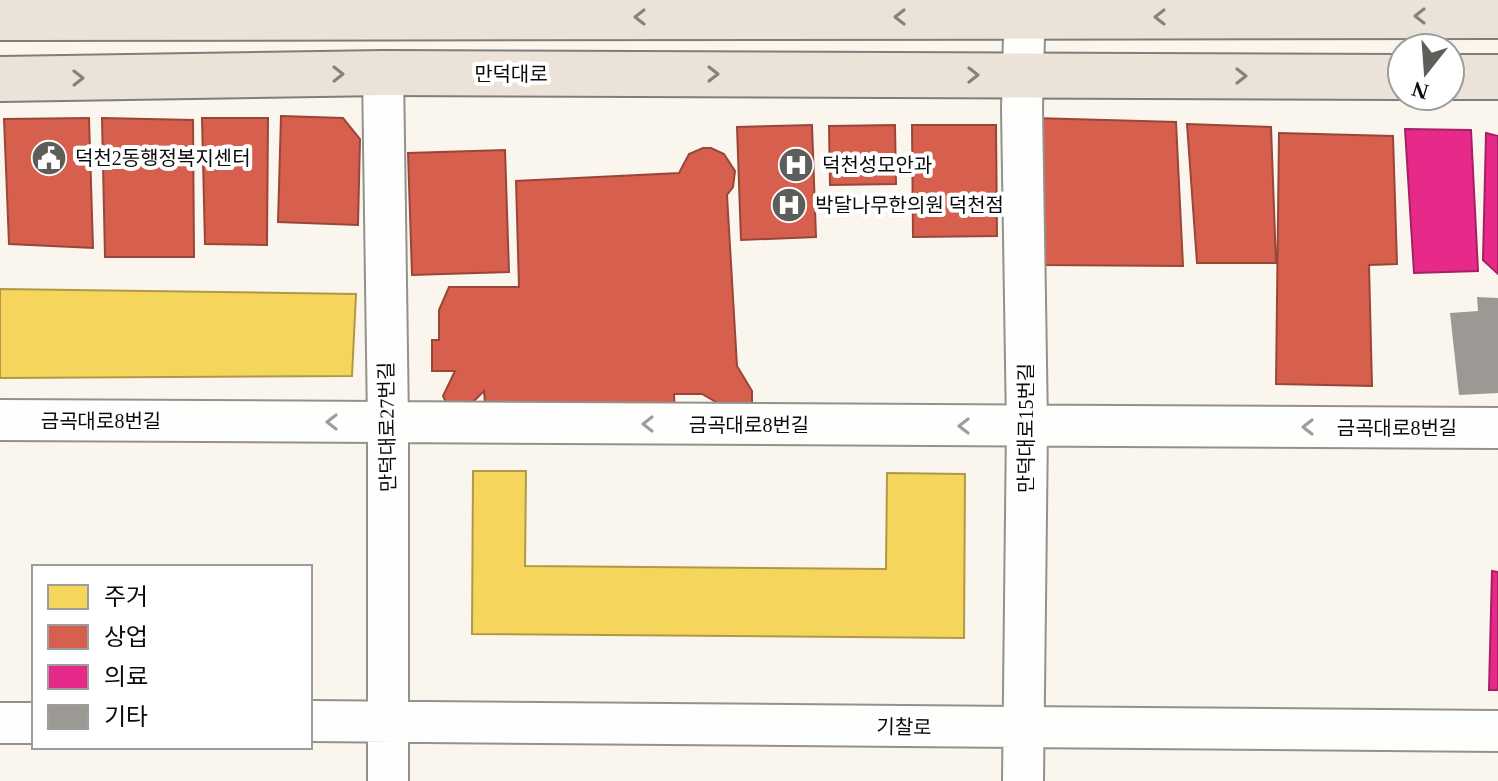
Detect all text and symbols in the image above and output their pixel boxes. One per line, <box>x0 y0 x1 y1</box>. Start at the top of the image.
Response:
one-way arrow <box>1413 7 1426 25</box>
one-way arrow <box>633 8 646 26</box>
one-way arrow <box>893 8 906 26</box>
one-way arrow <box>1153 8 1166 26</box>
north arrow <box>1386 32 1466 112</box>
street label: 만덕대로 <box>474 63 548 85</box>
one-way arrow <box>332 65 345 83</box>
one-way arrow <box>707 66 720 83</box>
one-way arrow <box>967 66 980 84</box>
one-way arrow <box>1235 67 1248 85</box>
one-way arrow <box>72 69 85 87</box>
text: N <box>1409 76 1432 105</box>
public building icon: 덕천2동행정복지센터 <box>30 139 68 177</box>
hospital icon: 덕천성모안과 <box>777 146 815 184</box>
place label: 덕천2동행정복지센터 <box>75 147 251 169</box>
place label: 덕천성모안과 <box>822 154 932 176</box>
hospital icon: 박달나무한의원 덕천점 <box>770 186 808 224</box>
place label: 박달나무한의원 덕천점 <box>815 194 1004 216</box>
street label: 만덕대로27번길 <box>375 362 399 492</box>
street label: 만덕대로15번길 <box>1015 363 1037 493</box>
street label: 금곡대로8번길 <box>41 410 161 432</box>
one-way arrow <box>325 413 338 431</box>
street label: 금곡대로8번길 <box>689 414 809 436</box>
one-way arrow <box>641 415 654 433</box>
one-way arrow <box>957 417 970 435</box>
street label: 금곡대로8번길 <box>1337 417 1457 439</box>
one-way arrow <box>1301 418 1314 436</box>
legend <box>32 565 312 749</box>
text: 주거 <box>104 584 148 610</box>
text: 상업 <box>104 624 148 650</box>
text: 의료 <box>104 664 148 690</box>
text: 기타 <box>104 704 148 730</box>
street label: 기찰로 <box>876 716 932 738</box>

